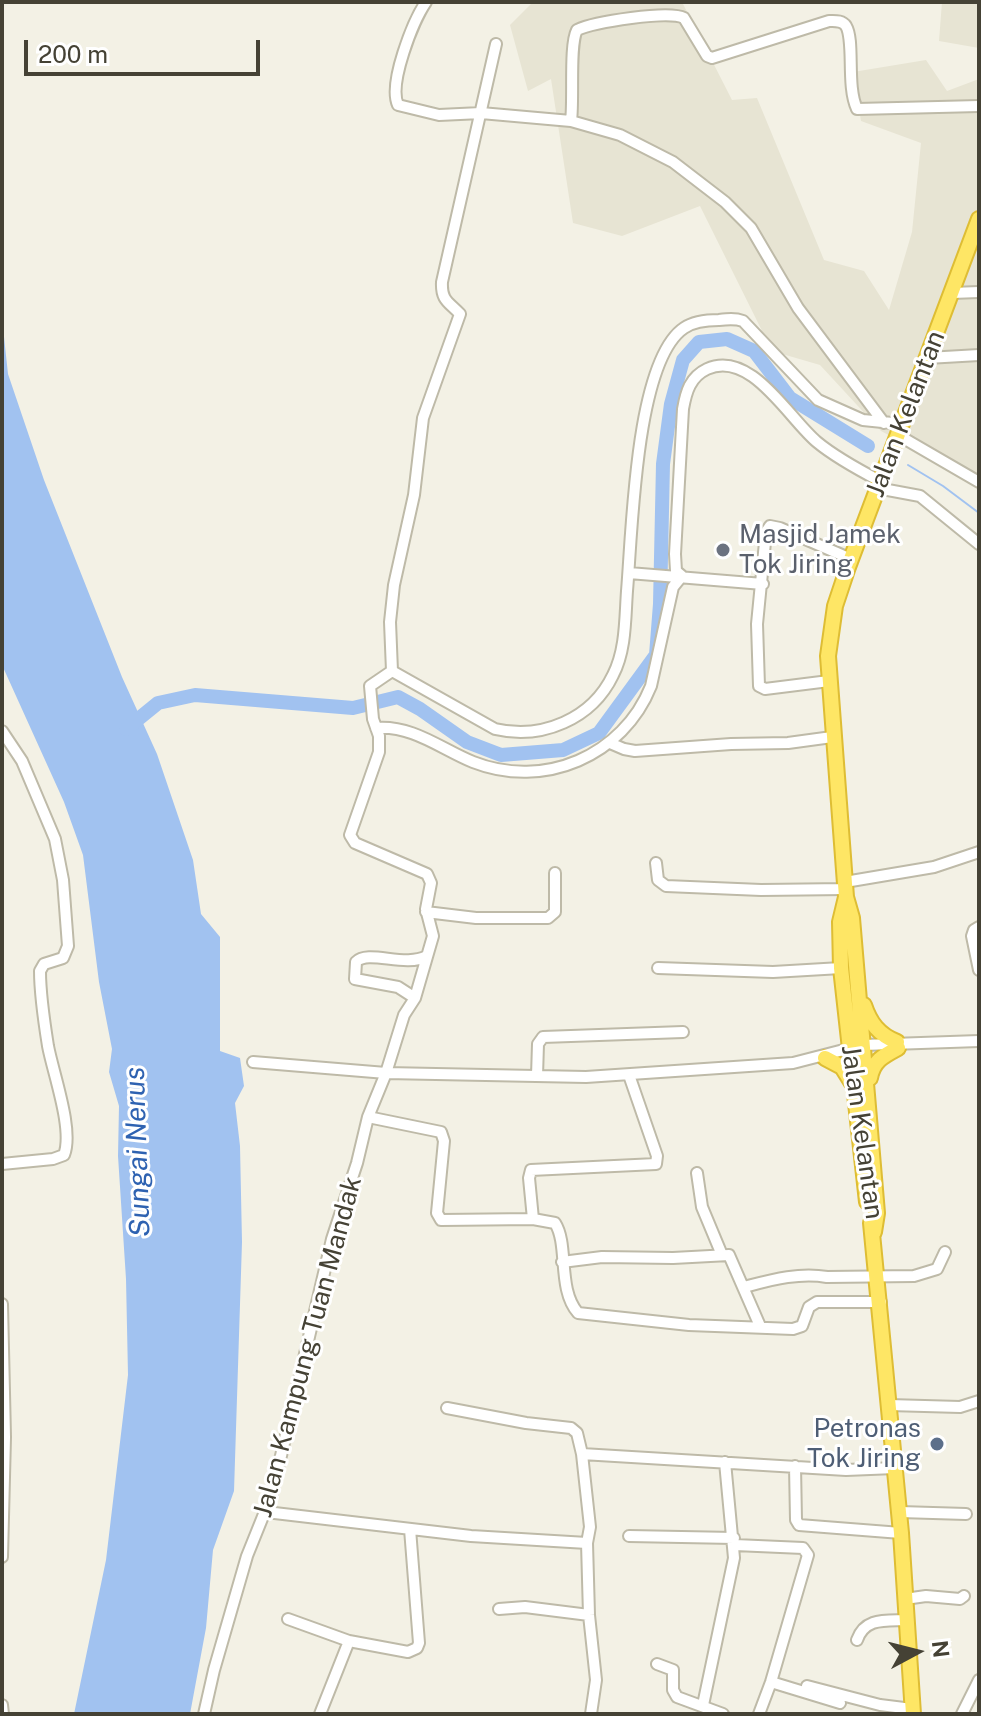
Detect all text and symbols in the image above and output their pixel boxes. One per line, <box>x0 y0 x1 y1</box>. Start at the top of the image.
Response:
scale bar <box>28 24 264 74</box>
text: 200 m <box>38 40 108 68</box>
street label: Jalan Kelantan <box>860 326 952 502</box>
place label: Masjid Jamek Tok Jiring <box>739 519 901 580</box>
marker: Masjid Jamek Tok Jiring <box>714 541 732 559</box>
street label: Jalan Kelantan <box>834 1043 890 1221</box>
water label: Sungai Nerus <box>118 1066 158 1238</box>
street label: Jalan Kampung Tuan Mandak <box>247 1173 369 1521</box>
place label: Petronas Tok Jiring <box>807 1413 921 1474</box>
marker: Petronas Tok Jiring <box>928 1435 946 1453</box>
north arrow <box>877 1612 957 1692</box>
text: N <box>927 1639 955 1659</box>

